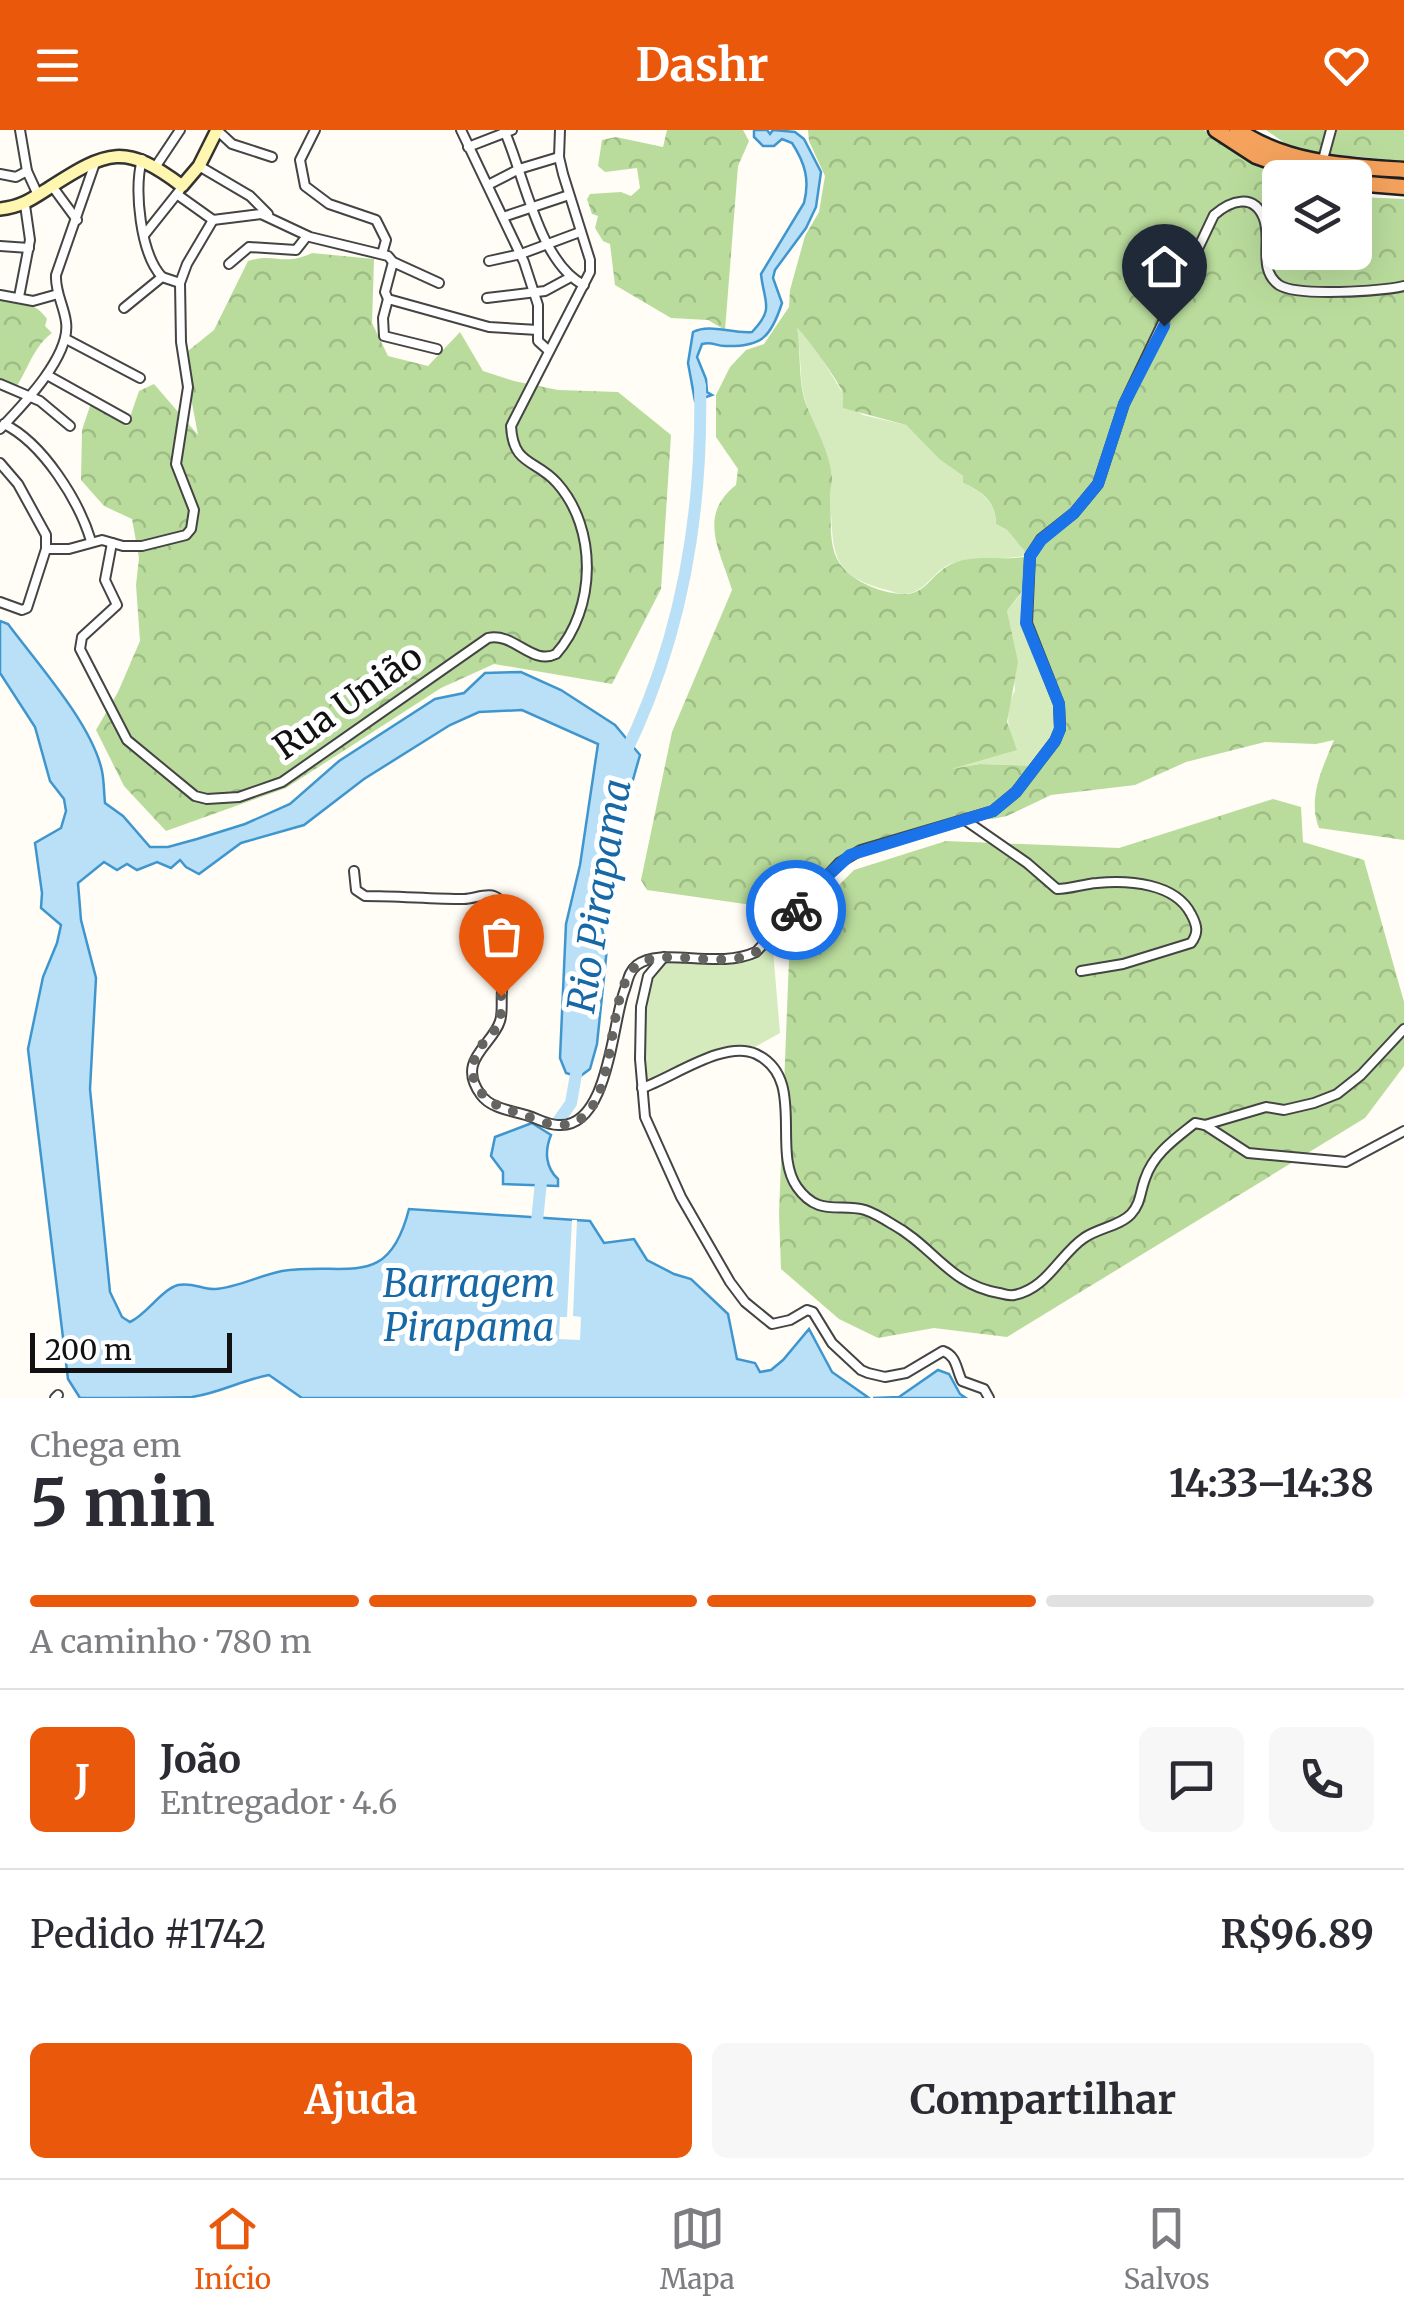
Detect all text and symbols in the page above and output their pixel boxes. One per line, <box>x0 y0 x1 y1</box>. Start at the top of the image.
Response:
text: Dashr <box>636 37 769 93</box>
icon: menu <box>30 38 85 93</box>
icon: heart <box>1319 38 1374 93</box>
map controls <box>1262 160 1372 270</box>
button: layers <box>1262 160 1372 270</box>
pin <box>1122 224 1207 327</box>
icon: home <box>1137 239 1192 294</box>
street label: Rua União <box>265 635 431 769</box>
water label: Rio Pirapama <box>557 776 641 1016</box>
courier <box>746 860 846 960</box>
icon: bike <box>769 883 824 938</box>
pin <box>459 894 544 997</box>
icon: bag <box>474 909 529 964</box>
water label: Barragem Pirapama <box>383 1260 555 1351</box>
scale bar <box>30 1328 232 1372</box>
text: 200 m <box>45 1332 132 1368</box>
text: Chega em <box>30 1426 181 1466</box>
text: 14:33–14:38 <box>1169 1460 1374 1507</box>
text: 5 min <box>30 1462 215 1544</box>
text: A caminho · 780 m <box>30 1622 311 1662</box>
button: chat <box>1139 1727 1244 1832</box>
button: phone <box>1269 1727 1374 1832</box>
text: João <box>160 1736 241 1783</box>
text: J <box>75 1756 90 1803</box>
text: Entregador · 4.6 <box>160 1783 397 1823</box>
text: Pedido #1742 <box>30 1911 266 1958</box>
text: R$96.89 <box>1220 1911 1374 1958</box>
button: Ajuda <box>30 2043 692 2158</box>
button: Compartilhar <box>712 2043 1374 2158</box>
tab: Início <box>194 2201 271 2297</box>
tab: Mapa <box>660 2201 735 2297</box>
tab: Salvos <box>1123 2201 1210 2297</box>

